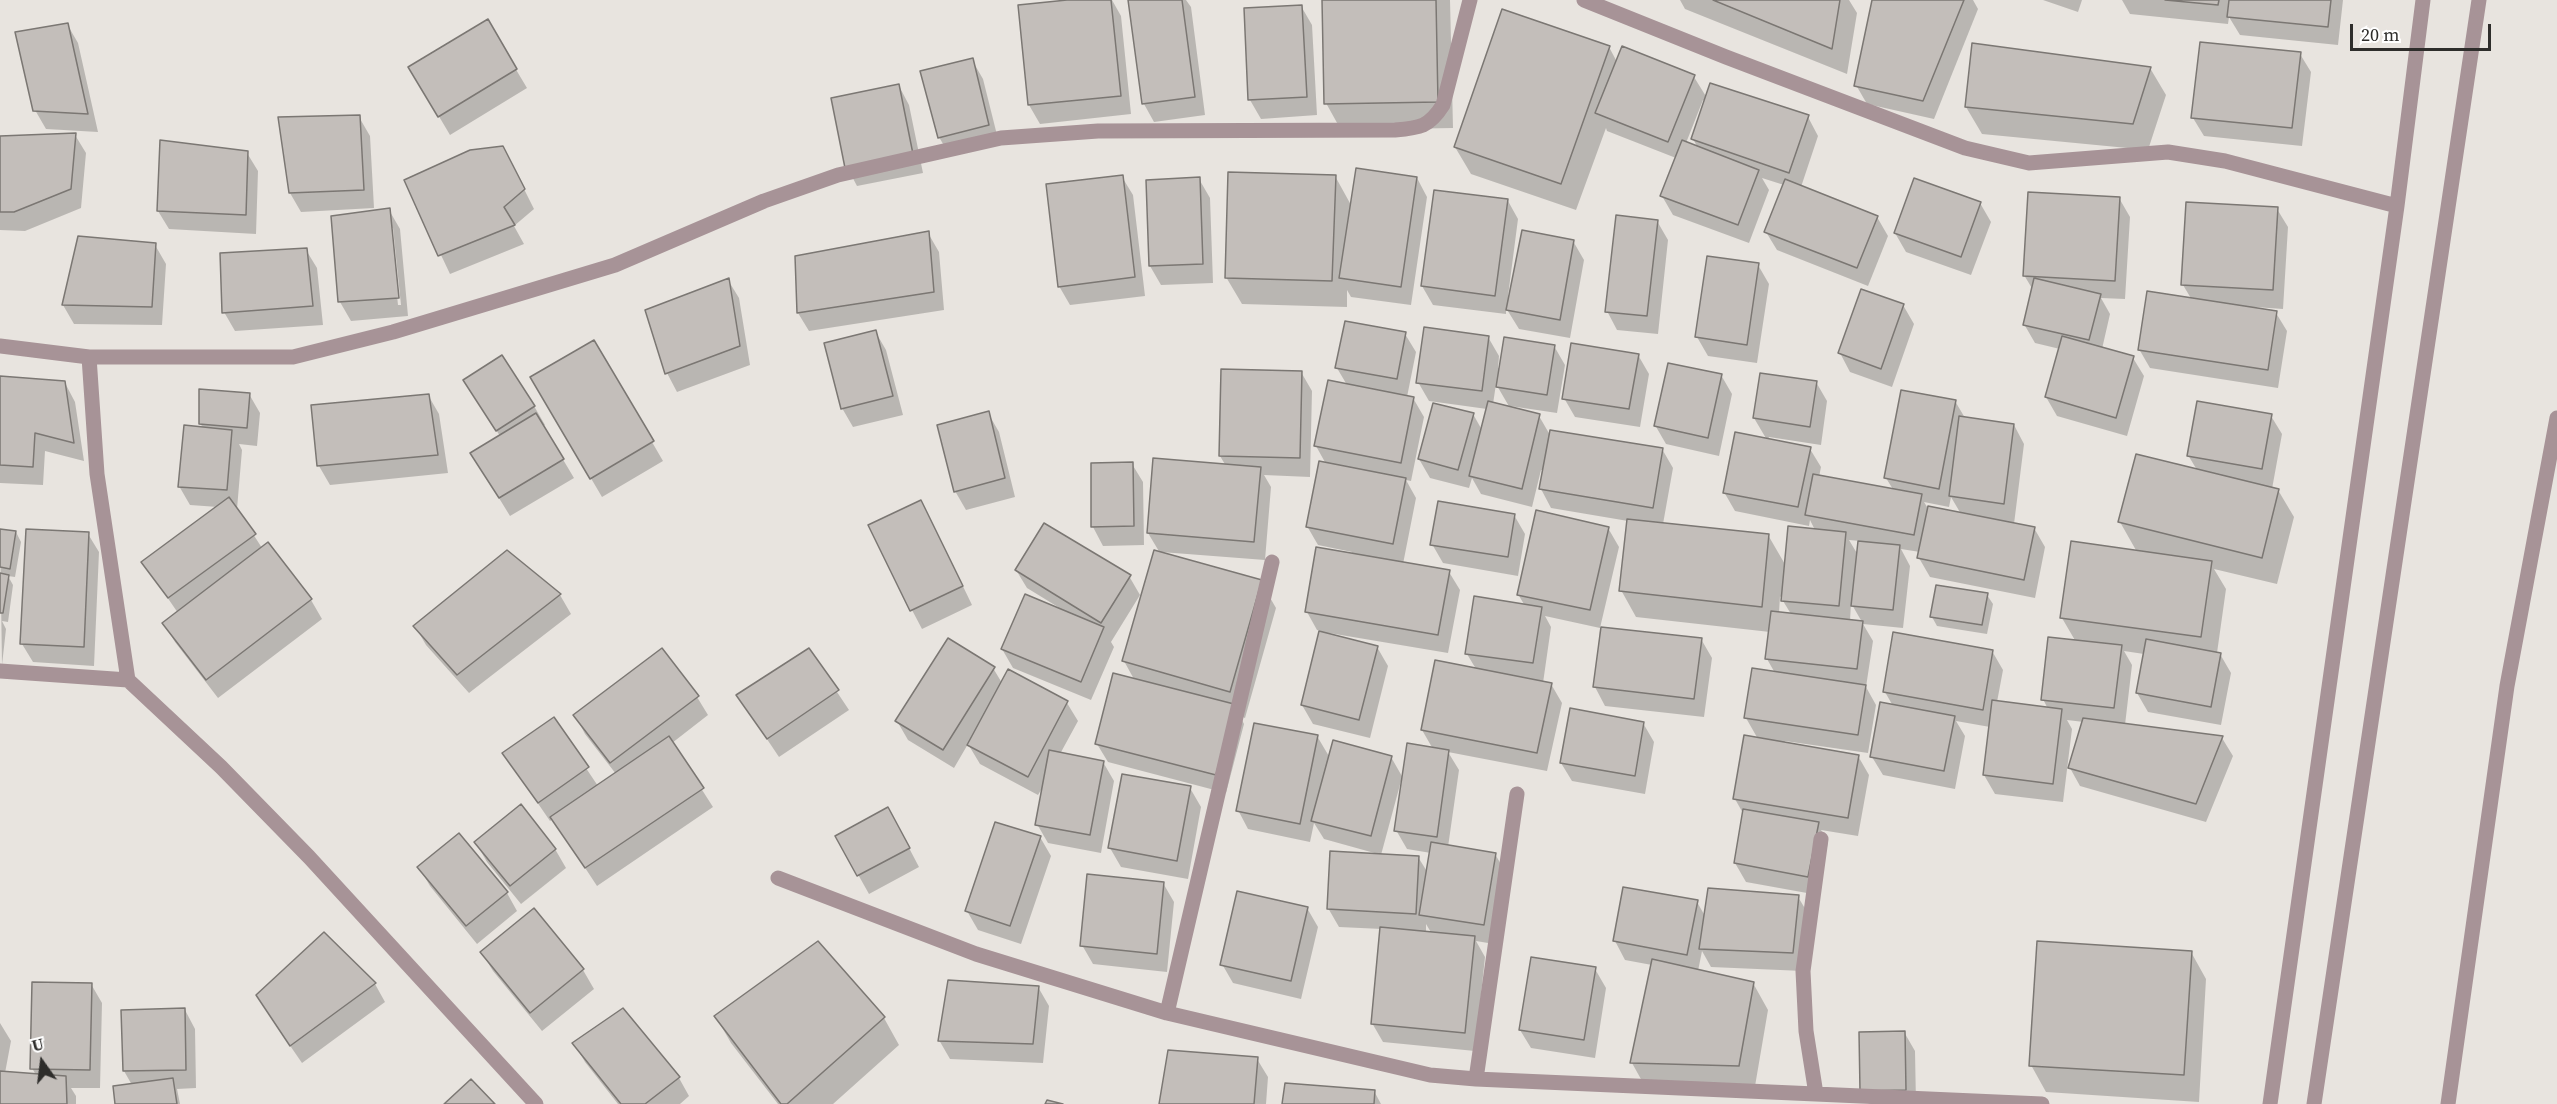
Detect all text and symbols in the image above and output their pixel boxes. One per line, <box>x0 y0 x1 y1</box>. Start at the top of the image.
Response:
scale bar <box>2353 12 2494 50</box>
text: 20 m <box>2361 22 2399 47</box>
north arrow <box>12 1032 72 1092</box>
text: U <box>29 1032 46 1057</box>

